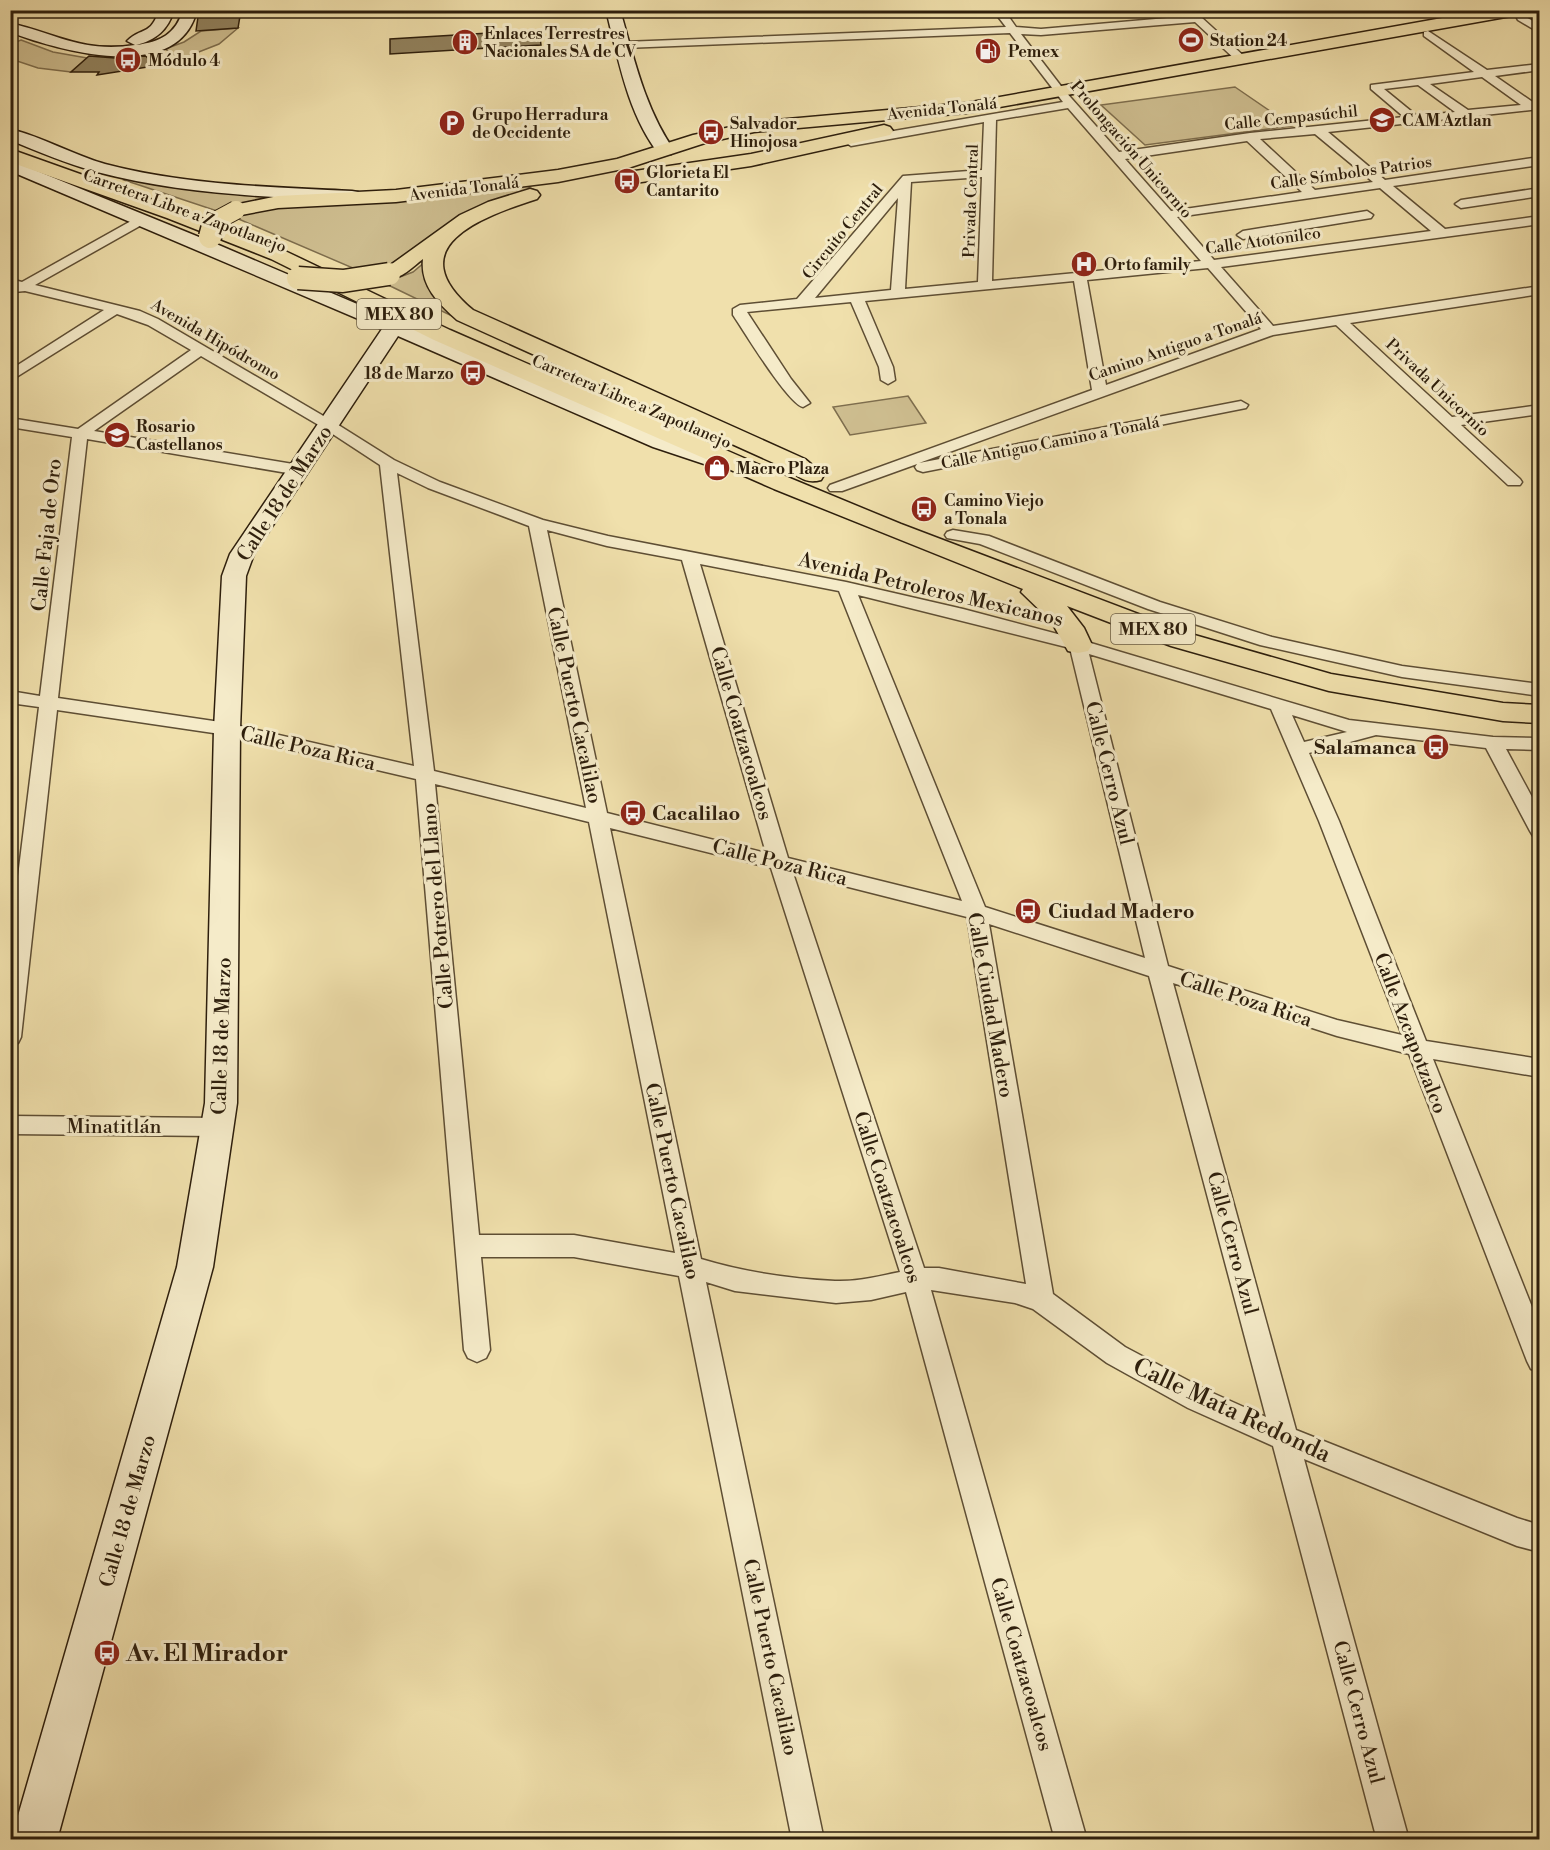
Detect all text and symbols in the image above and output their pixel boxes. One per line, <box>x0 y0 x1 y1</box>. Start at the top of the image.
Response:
place label: Enlaces Terrestres Nacionales SA de CV <box>484 24 636 62</box>
sports icon: Station 24 <box>1176 25 1206 55</box>
building icon: Enlaces Terrestres Nacionales SA de CV <box>450 27 480 57</box>
place label: Station 24 <box>1210 31 1288 51</box>
fuel station icon: Pemex <box>973 36 1003 66</box>
place label: Pemex <box>1008 42 1060 62</box>
bus stop icon: Módulo 4 <box>113 45 143 75</box>
place label: Módulo 4 <box>148 51 220 71</box>
street label: Prolongación Unicornio <box>1066 77 1196 223</box>
street label: Avenida Tonalá <box>885 93 999 125</box>
street label: Calle Cempasúchil <box>1223 101 1359 135</box>
place label: Grupo Herradura de Occidente <box>472 105 609 143</box>
school or university icon: CAM Aztlan <box>1367 105 1397 135</box>
parking icon: Grupo Herradura de Occidente <box>437 108 467 138</box>
place label: CAM Aztlan <box>1402 111 1492 131</box>
place label: Salvador Hinojosa <box>730 114 798 152</box>
bus stop icon: Salvador Hinojosa <box>696 117 726 147</box>
street label: Privada Central <box>959 144 983 258</box>
street label: Calle Símbolos Patrios <box>1269 152 1433 194</box>
place label: Glorieta El Cantarito <box>646 163 730 201</box>
street label: Carretera Libre a Zapotlanejo <box>80 165 289 257</box>
bus stop icon: Glorieta El Cantarito <box>612 166 642 196</box>
street label: Avenida Tonalá <box>407 172 521 206</box>
street label: Circuito Central <box>798 180 888 283</box>
street label: Calle Atotonilco <box>1204 223 1322 259</box>
hospital icon: Orto family <box>1069 249 1099 279</box>
place label: Orto family <box>1104 255 1192 275</box>
street label: Avenida Hipódromo <box>147 294 283 385</box>
road number: MEX 80 <box>357 299 441 329</box>
street label: Camino Antiguo a Tonalá <box>1086 308 1265 386</box>
street label: Privada Unicornio <box>1381 335 1493 441</box>
street label: Carretera Libre a Zapotlanejo <box>529 351 734 453</box>
bus stop icon: 18 de Marzo <box>458 358 488 388</box>
place label: 18 de Marzo <box>364 364 454 384</box>
street label: Calle Antiguo Camino a Tonalá <box>939 412 1162 474</box>
place label: Rosario Castellanos <box>136 417 223 455</box>
school or university icon: Rosario Castellanos <box>102 420 132 450</box>
street label: Calle 18 de Marzo <box>232 421 339 567</box>
shop icon: Macro Plaza <box>702 453 732 483</box>
street label: Calle Faja de Oro <box>27 458 68 613</box>
place label: Macro Plaza <box>736 459 829 479</box>
place label: Camino Viejo a Tonala <box>944 491 1044 529</box>
bus stop icon: Camino Viejo a Tonala <box>909 494 939 524</box>
street label: Avenida Petroleros Mexicanos <box>795 548 1065 633</box>
street label: Calle Puerto Cacalilao <box>540 605 607 806</box>
road number: MEX 80 <box>1111 614 1195 644</box>
street label: Calle Coatzacoalcos <box>704 644 777 823</box>
street label: Calle Cerro Azul <box>1079 699 1138 848</box>
street label: Calle Poza Rica <box>238 722 379 777</box>
bus stop icon: Salamanca <box>1421 732 1451 762</box>
place label: Salamanca <box>1314 736 1416 761</box>
bus stop icon: Cacalilao <box>618 798 648 828</box>
street label: Calle Potrero del Llano <box>417 802 460 1010</box>
place label: Cacalilao <box>652 802 740 827</box>
street label: Calle Poza Rica <box>710 835 850 892</box>
bus stop icon: Ciudad Madero <box>1013 896 1043 926</box>
place label: Ciudad Madero <box>1048 900 1195 925</box>
street label: Calle Ciudad Madero <box>961 911 1018 1100</box>
street label: Calle Azcapotzalco <box>1367 950 1452 1117</box>
street label: Calle 18 de Marzo <box>207 957 238 1115</box>
street label: Calle Poza Rica <box>1176 967 1316 1034</box>
street label: Calle Puerto Cacalilao <box>638 1081 705 1282</box>
street label: Calle Coatzacoalcos <box>847 1108 926 1287</box>
street label: Minatitlán <box>66 1115 162 1140</box>
street label: Calle Cerro Azul <box>1200 1169 1263 1318</box>
street label: Calle Mata Redonda <box>1128 1352 1336 1470</box>
street label: Calle 18 de Marzo <box>95 1432 162 1591</box>
street label: Calle Puerto Cacalilao <box>736 1557 803 1758</box>
street label: Calle Coatzacoalcos <box>984 1575 1057 1754</box>
bus stop icon: Av. El Mirador <box>92 1638 122 1668</box>
street label: Calle Cerro Azul <box>1326 1638 1389 1787</box>
place label: Av. El Mirador <box>125 1639 288 1669</box>

